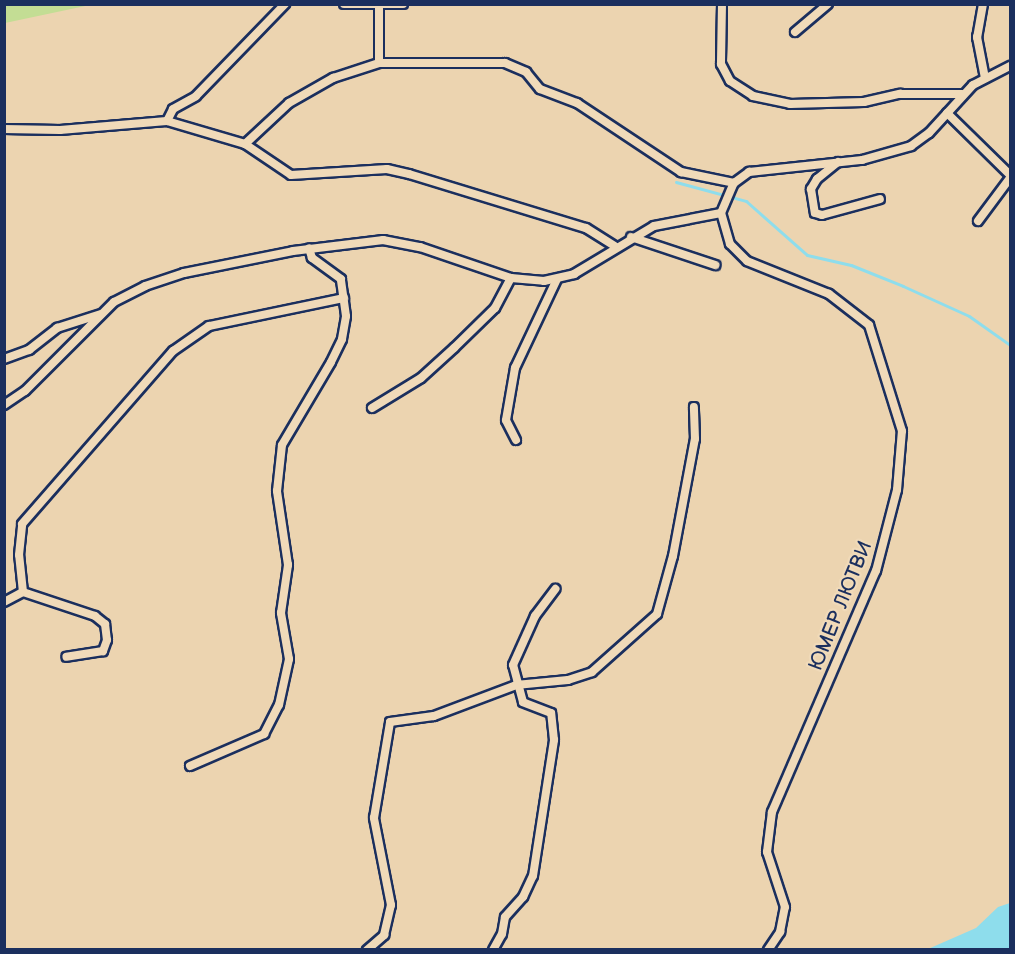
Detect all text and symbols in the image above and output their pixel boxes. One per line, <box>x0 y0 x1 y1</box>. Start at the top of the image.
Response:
street label: ЮМЕР ЛЮТВИ <box>804 538 878 674</box>

